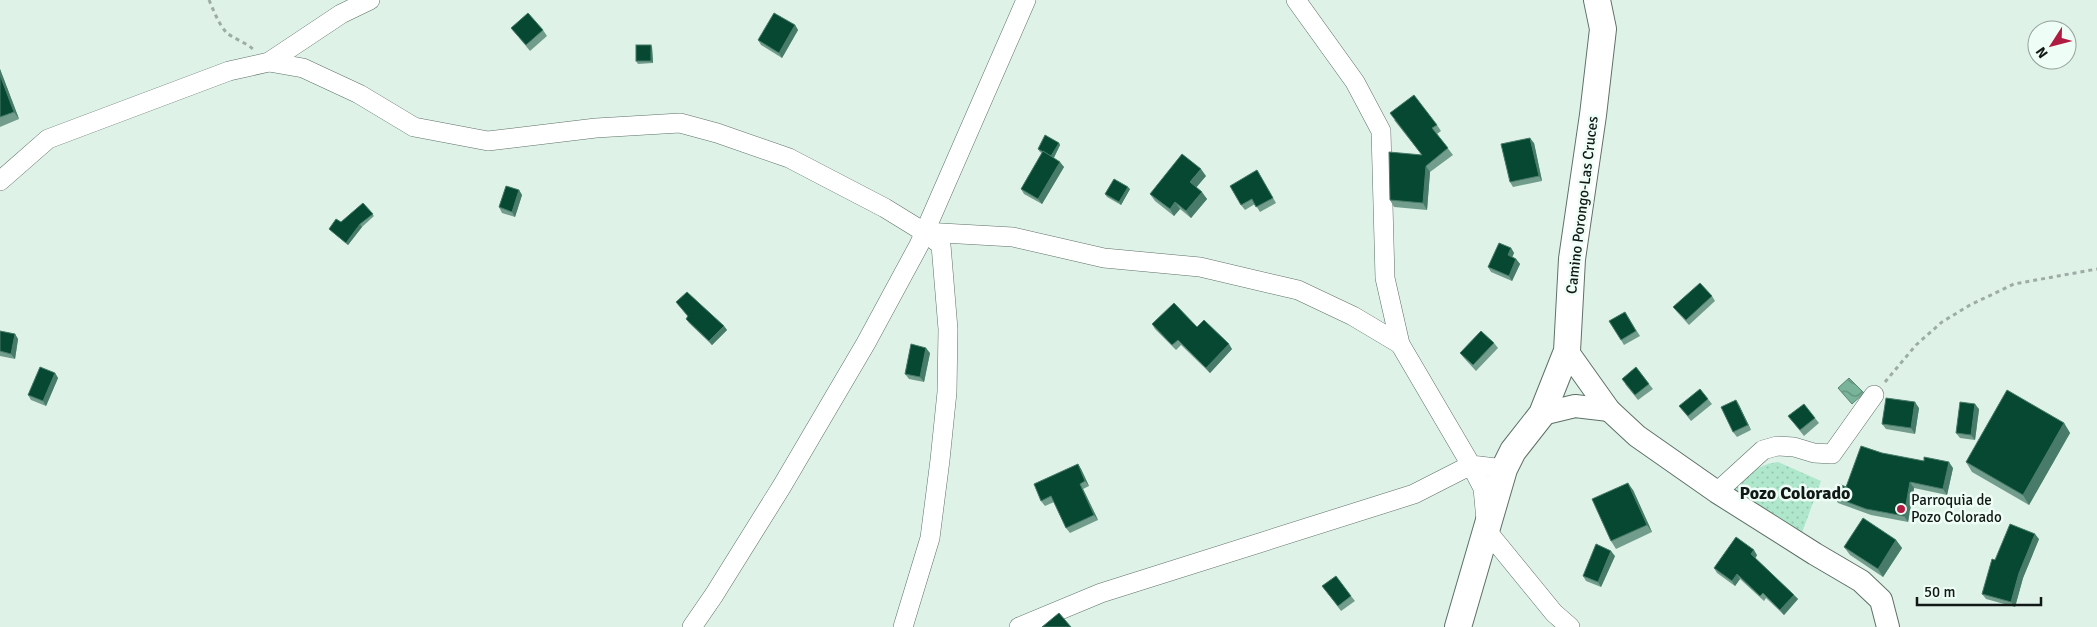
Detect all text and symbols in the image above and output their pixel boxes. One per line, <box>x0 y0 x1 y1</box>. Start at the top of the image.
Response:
north arrow <box>2027 20 2077 70</box>
text: N <box>2032 43 2052 61</box>
street label: Camino Porongo-Las Cruces <box>1562 115 1602 295</box>
district label: Pozo Colorado <box>1739 482 1851 504</box>
place label: Parroquia de Pozo Colorado <box>1911 491 2002 526</box>
marker: Parroquia de Pozo Colorado <box>1895 503 1907 515</box>
scale bar <box>1917 574 2041 606</box>
text: 50 m <box>1924 583 1955 601</box>

